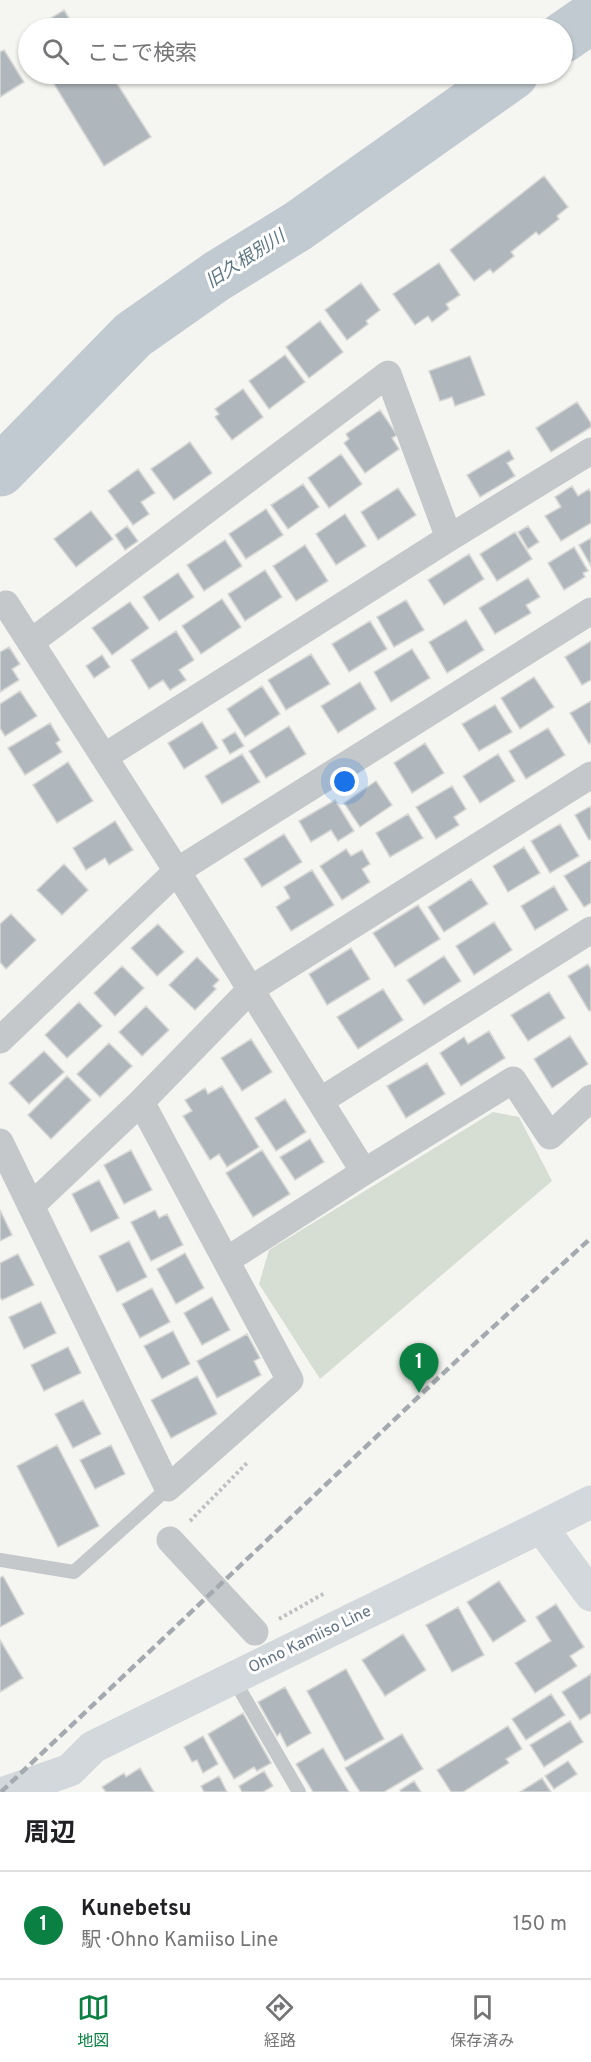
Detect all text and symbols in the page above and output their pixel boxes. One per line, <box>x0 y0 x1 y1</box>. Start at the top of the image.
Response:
search box <box>18 18 573 84</box>
icon: search <box>39 35 72 68</box>
text: ここで検索 <box>87 41 197 68</box>
water label: 旧久根別川 <box>202 225 292 294</box>
your location <box>330 767 359 796</box>
pin: 1 <box>400 1344 438 1393</box>
street label: Ohno Kamiiso Line <box>245 1602 375 1678</box>
text: 周辺 <box>24 1818 76 1851</box>
text: Kunebetsu <box>81 1896 192 1923</box>
text: 1 <box>40 1912 48 1938</box>
text: 150 m <box>513 1912 567 1938</box>
text: 駅 · Ohno Kamiiso Line <box>81 1928 278 1954</box>
tab: 地図 <box>77 1991 110 2052</box>
tab: 経路 <box>263 1991 296 2052</box>
tab: 保存済み <box>450 1991 514 2052</box>

